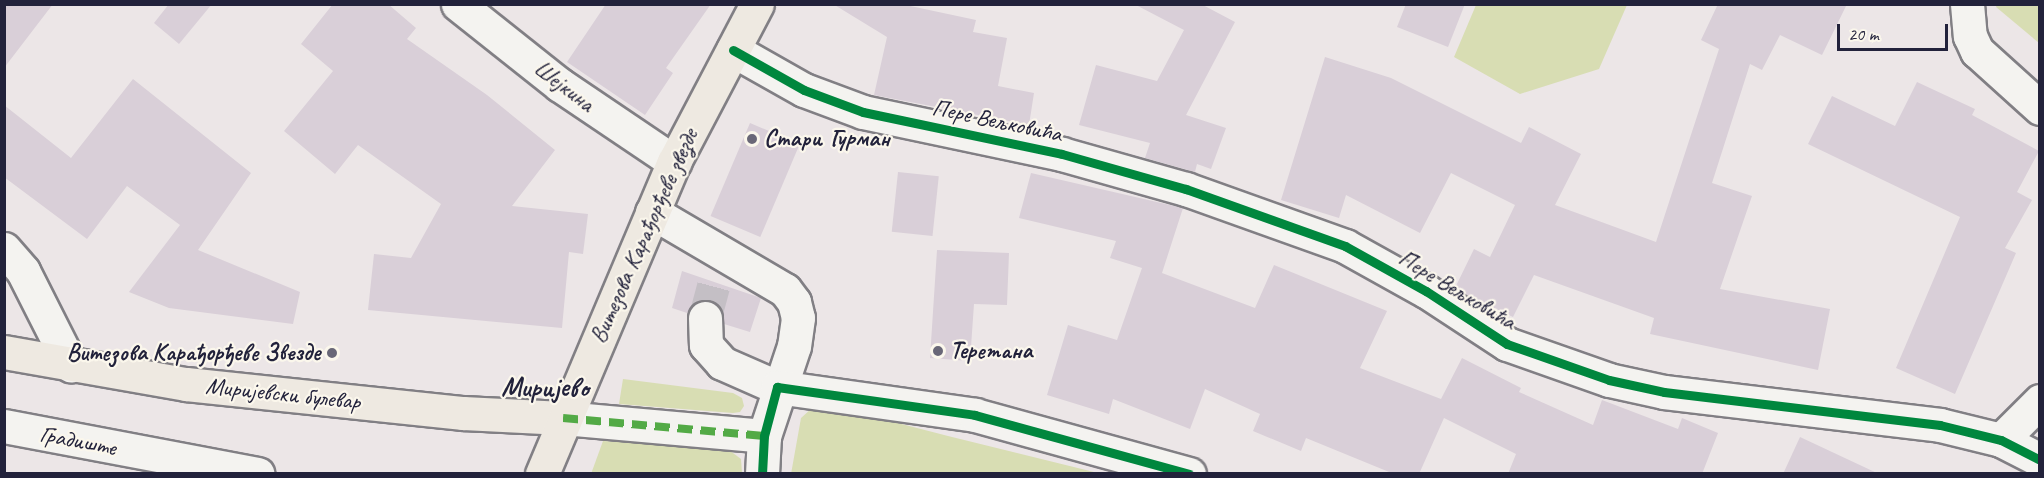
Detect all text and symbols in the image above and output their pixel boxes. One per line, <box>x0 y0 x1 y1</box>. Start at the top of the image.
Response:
scale bar <box>1840 12 1951 50</box>
text: 20 m <box>1848 23 1879 45</box>
street label: Шејкина <box>528 54 600 118</box>
street label: Пере Вељковића <box>929 93 1065 149</box>
street label: Витезова Карађорђеве звезде <box>584 125 704 347</box>
place label: Стари Гурман <box>764 125 888 153</box>
marker: Стари Гурман <box>745 132 759 146</box>
street label: Пере Вељковића <box>1393 243 1521 337</box>
place label: Теретана <box>950 337 1032 365</box>
place label: Витезова Карађорђеве Звезде <box>68 339 320 367</box>
marker: Теретана <box>931 344 945 358</box>
marker: Витезова Карађорђеве Звезде <box>325 346 339 360</box>
street label: Миријевски булевар <box>204 372 362 416</box>
district label: Миријево <box>501 372 589 404</box>
street label: Градиште <box>37 420 119 462</box>

